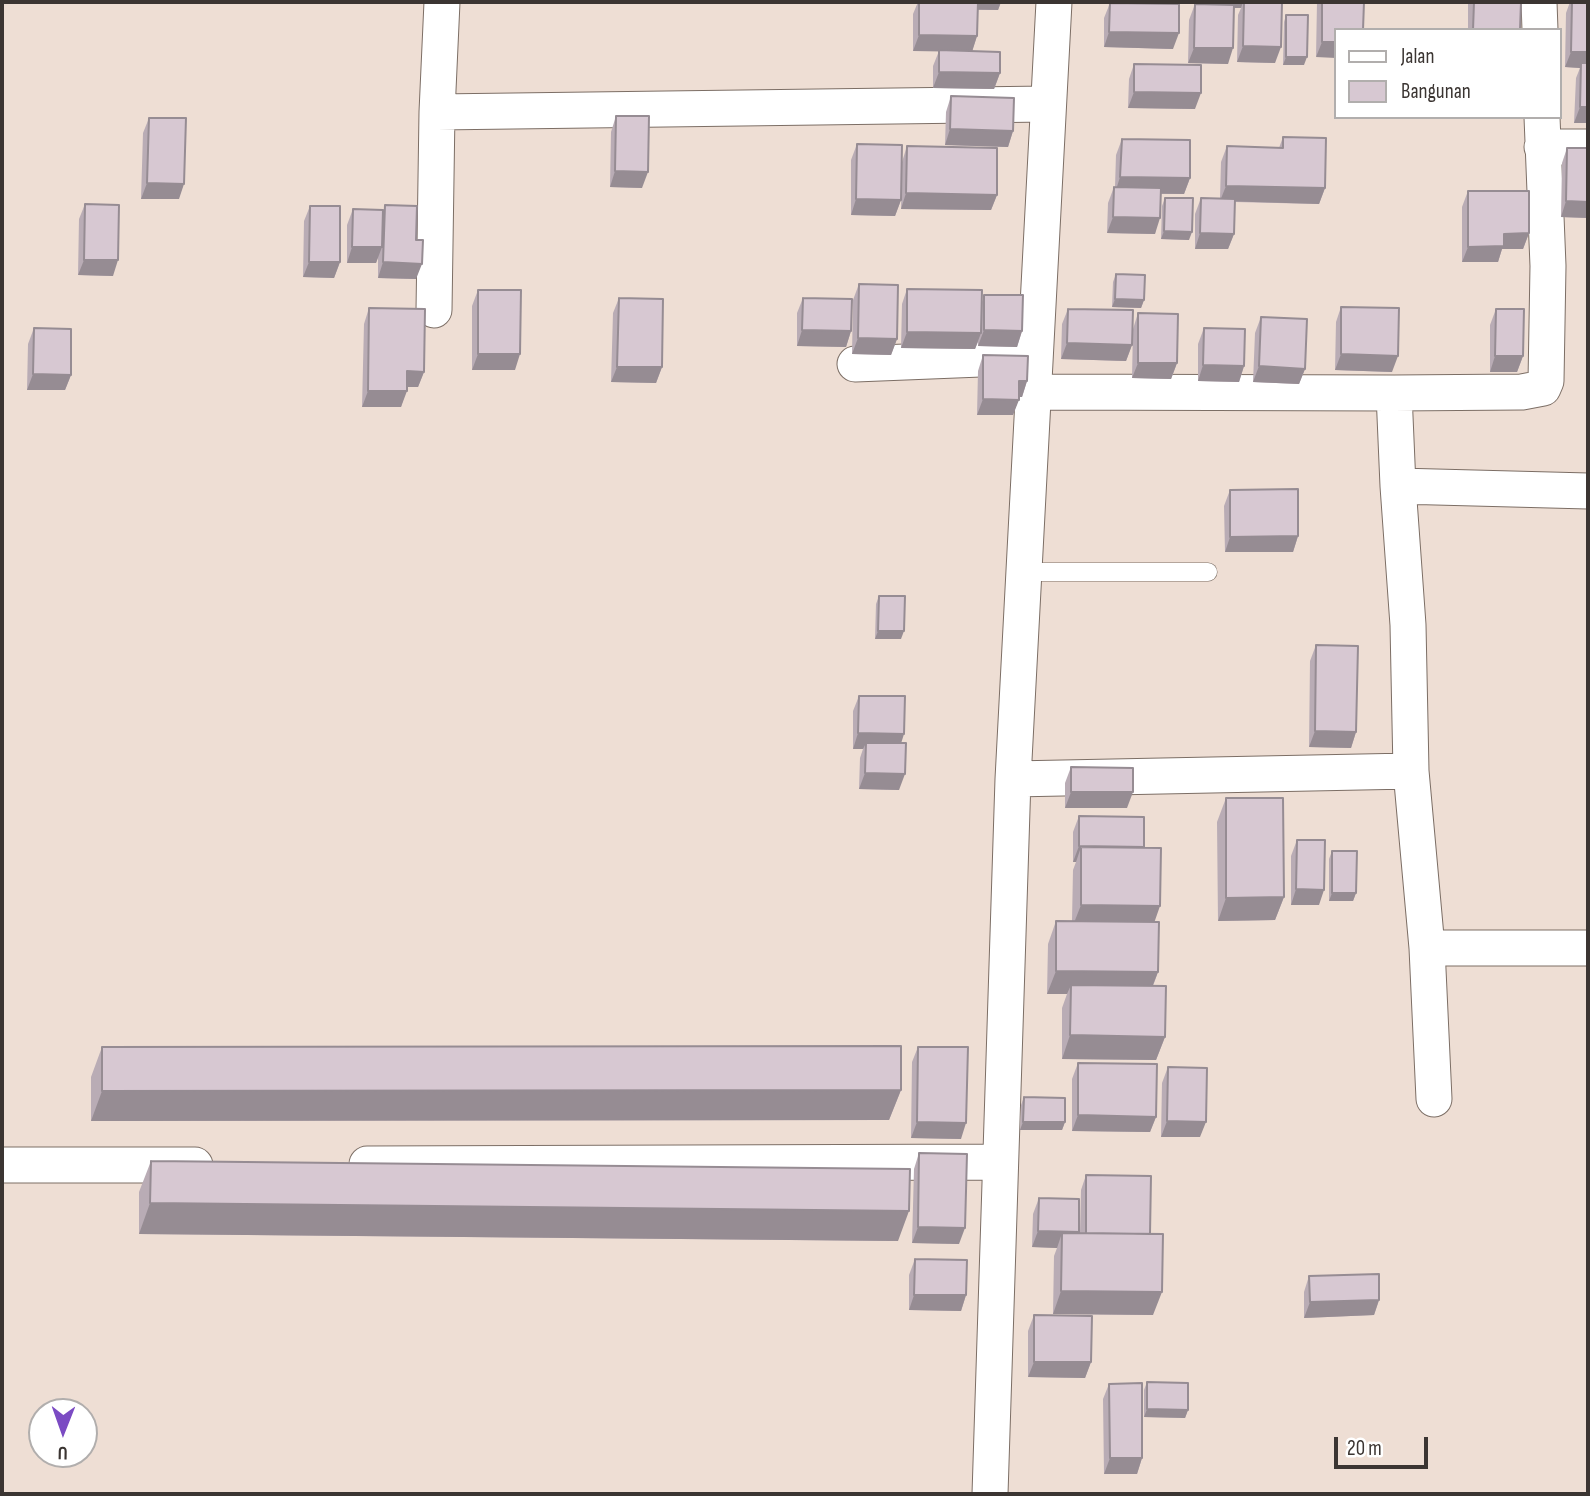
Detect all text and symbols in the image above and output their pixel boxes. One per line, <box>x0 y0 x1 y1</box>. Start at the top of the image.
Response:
legend <box>1334 28 1562 119</box>
text: Jalan <box>1401 44 1434 69</box>
text: Bangunan <box>1401 79 1471 104</box>
north arrow <box>28 1398 98 1468</box>
scale bar <box>1338 1422 1432 1466</box>
text: 20 m <box>1347 1436 1382 1461</box>
text: U <box>58 1441 68 1464</box>

